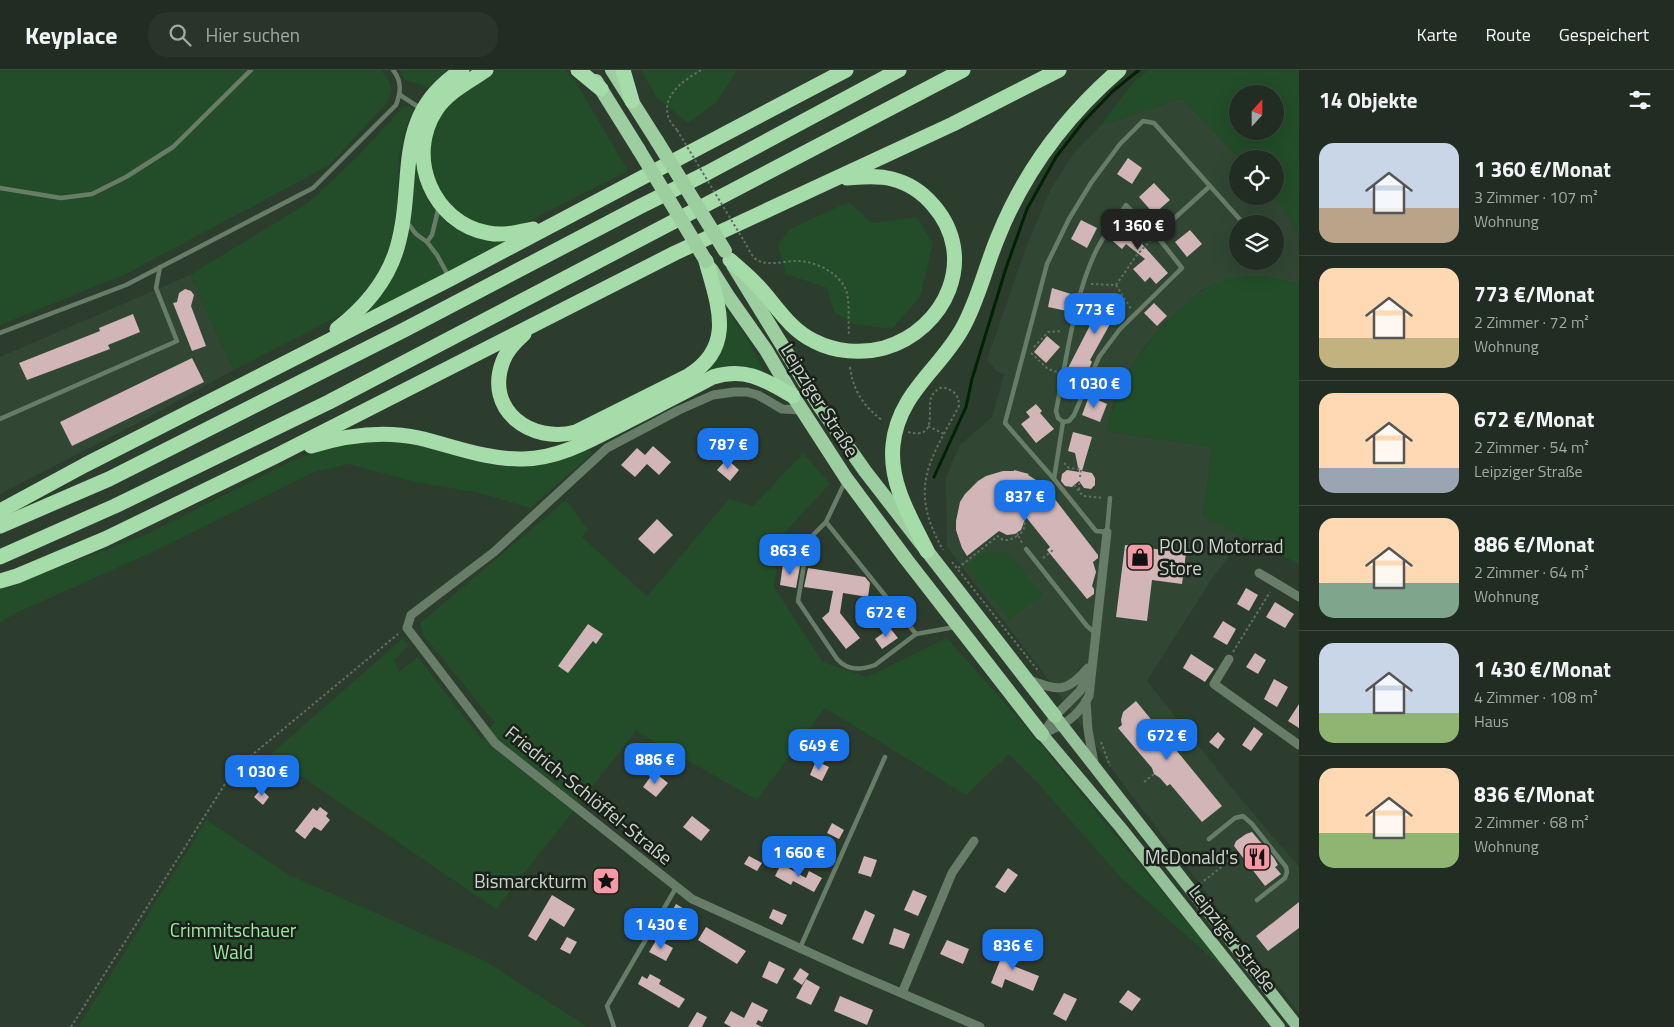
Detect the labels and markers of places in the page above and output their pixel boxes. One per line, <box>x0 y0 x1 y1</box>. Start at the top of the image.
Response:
pin: 1 360 € <box>1092 208 1184 251</box>
pin: 773 € <box>1060 292 1130 335</box>
pin: 1 030 € <box>1048 366 1140 409</box>
pin: 787 € <box>693 428 763 470</box>
pin: 837 € <box>990 480 1060 522</box>
place label: POLO Motorrad Store <box>1159 531 1284 582</box>
pin: 863 € <box>755 534 825 576</box>
shop icon: POLO Motorrad Store <box>1125 542 1155 572</box>
pin: 672 € <box>851 596 921 638</box>
pin: 672 € <box>1132 718 1202 761</box>
pin: 649 € <box>784 728 854 771</box>
pin: 886 € <box>620 742 690 785</box>
pin: 1 030 € <box>216 754 308 797</box>
pin: 1 660 € <box>753 836 845 878</box>
place label: McDonald's <box>1145 842 1238 871</box>
restaurant icon: McDonald's <box>1242 842 1272 872</box>
place label: Bismarckturm <box>474 866 587 895</box>
place icon: Bismarckturm <box>591 866 621 896</box>
pin: 1 430 € <box>615 908 707 950</box>
pin: 836 € <box>978 928 1048 971</box>

